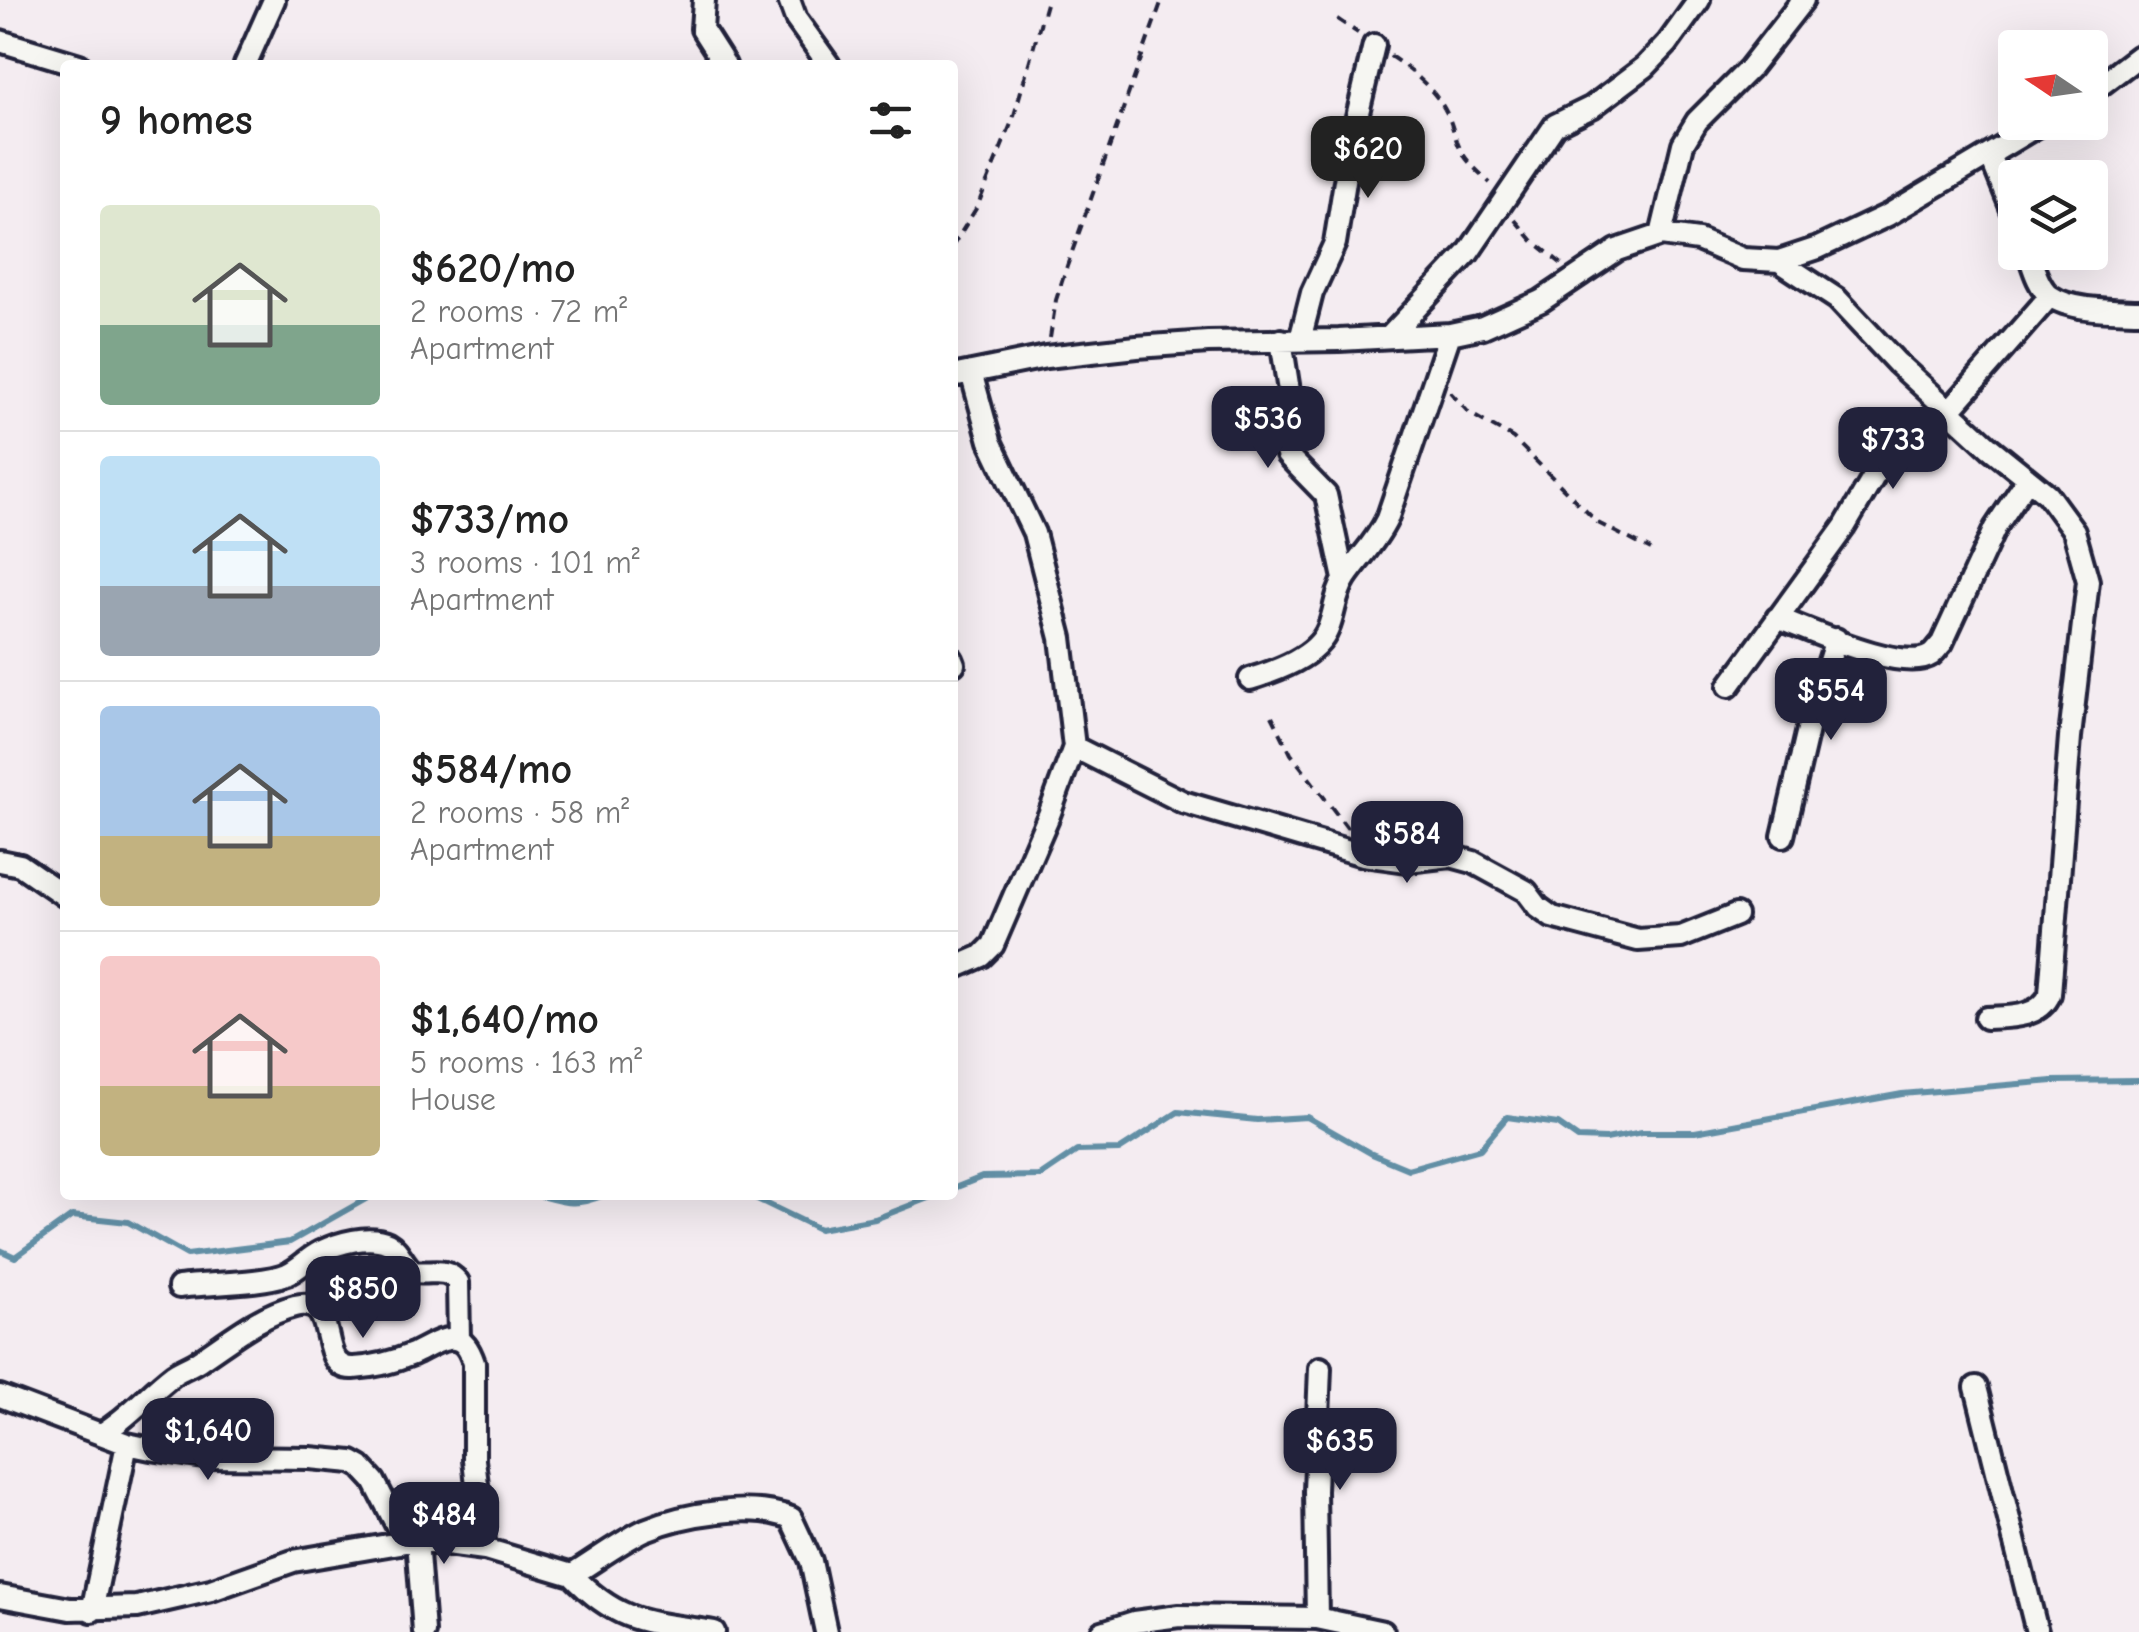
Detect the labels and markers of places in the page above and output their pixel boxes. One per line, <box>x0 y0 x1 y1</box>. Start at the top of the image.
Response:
pin: $620 <box>1309 116 1427 201</box>
pin: $536 <box>1209 386 1327 471</box>
pin: $733 <box>1834 407 1952 492</box>
pin: $554 <box>1772 658 1890 743</box>
pin: $584 <box>1348 801 1466 886</box>
pin: $850 <box>304 1256 422 1341</box>
pin: $1,640 <box>127 1398 289 1483</box>
pin: $635 <box>1281 1408 1399 1493</box>
pin: $484 <box>385 1482 503 1567</box>

